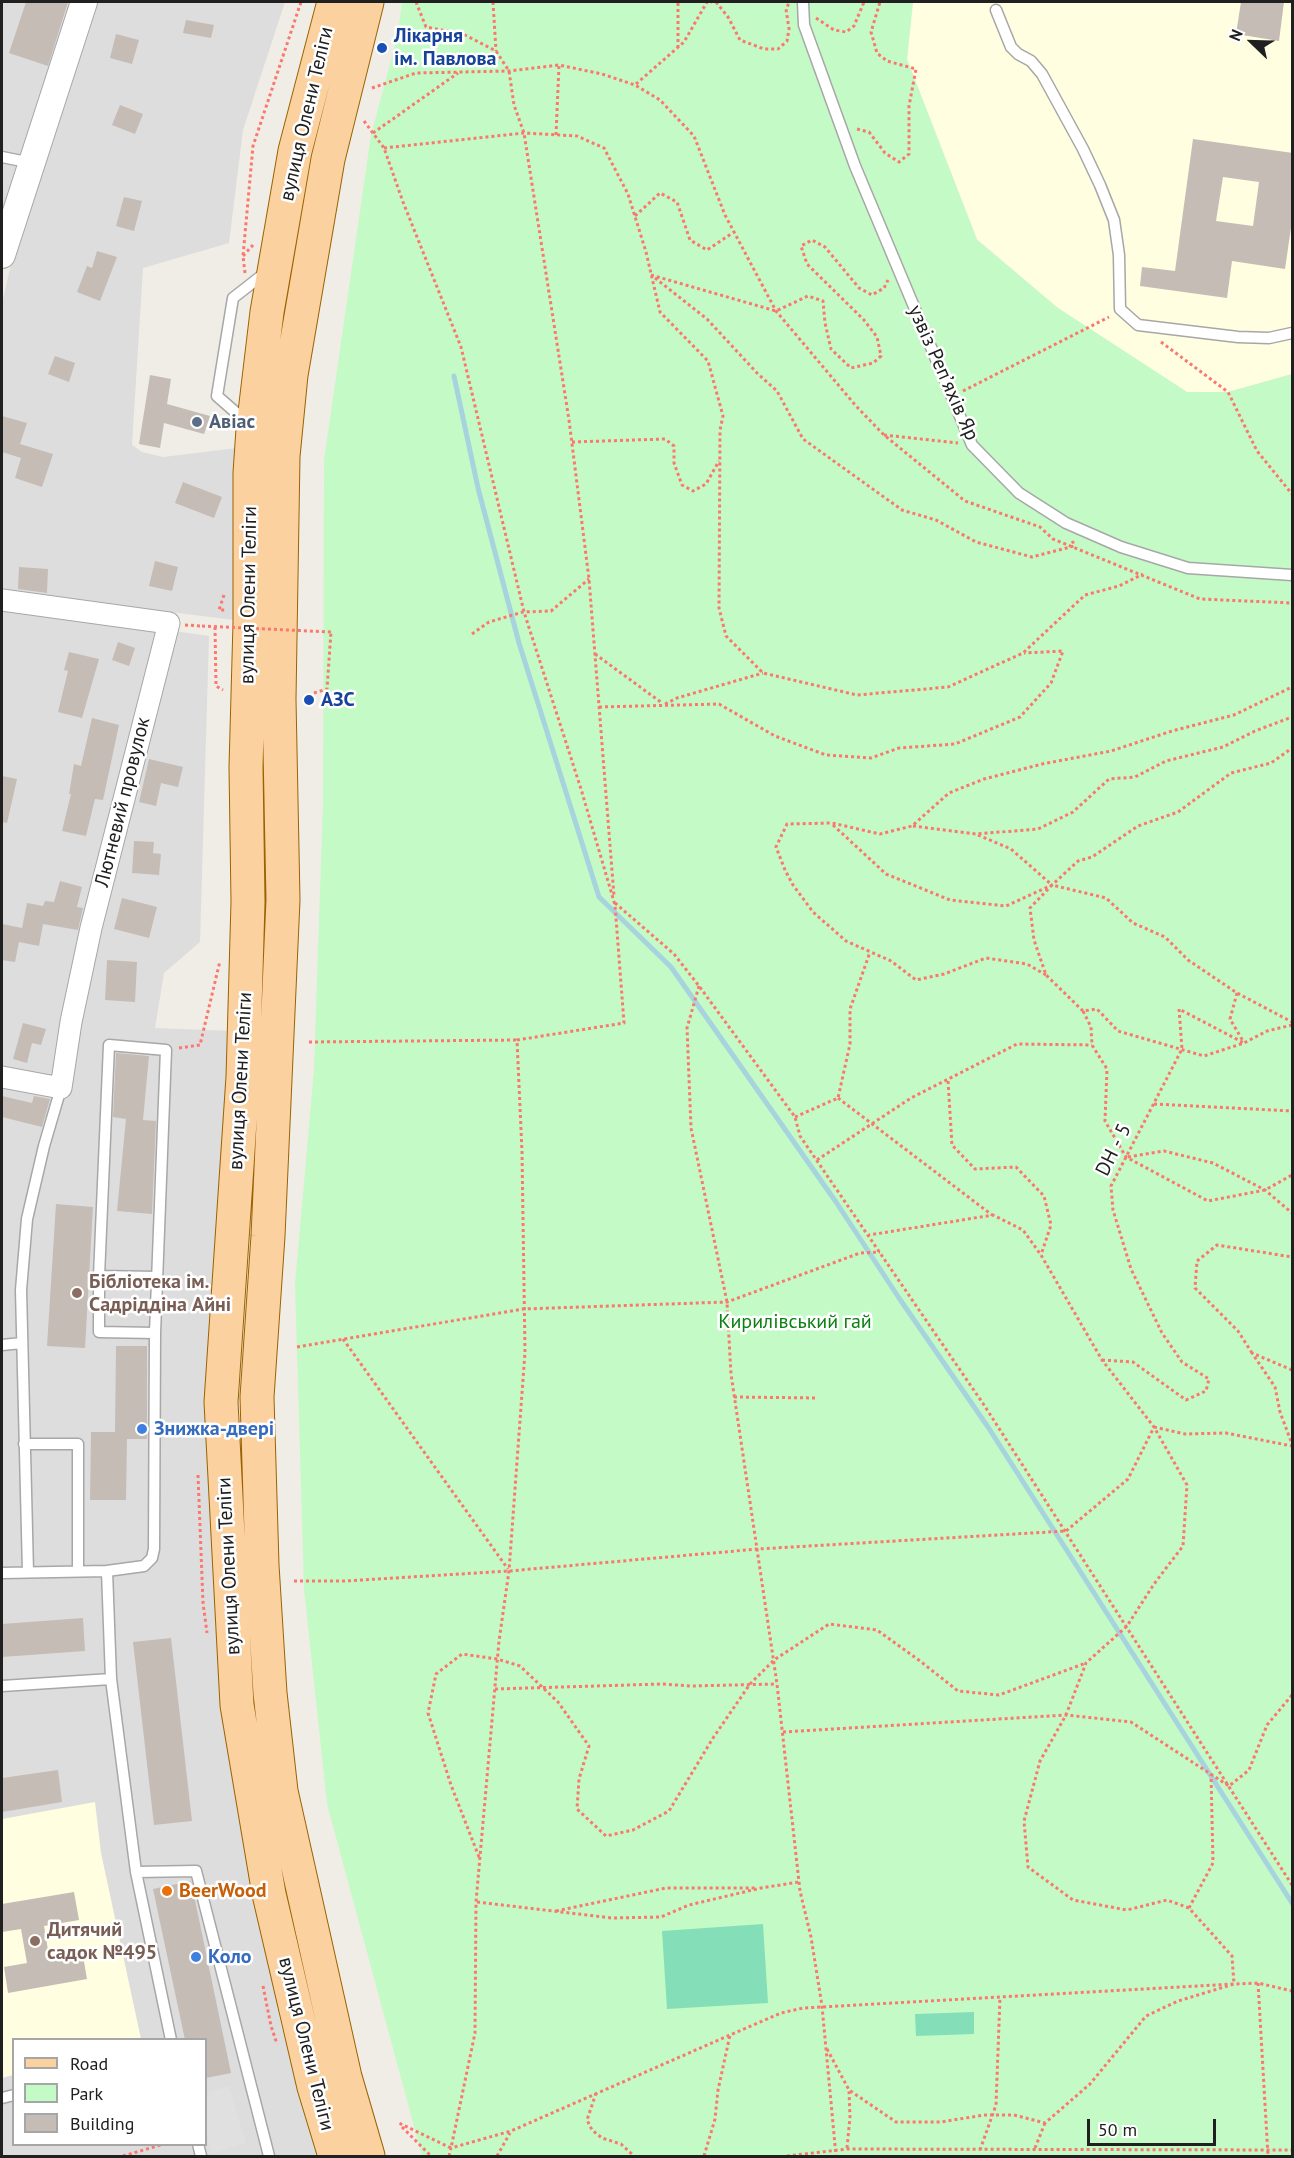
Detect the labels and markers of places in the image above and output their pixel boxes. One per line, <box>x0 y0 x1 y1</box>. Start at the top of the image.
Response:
place label: Лікарня ім. Павлова <box>394 24 497 71</box>
marker: Лікарня ім. Павлова <box>375 41 389 55</box>
place label: Авіас <box>209 410 255 434</box>
marker: Авіас <box>190 415 204 429</box>
place label: АЗС <box>321 688 355 712</box>
marker: АЗС <box>302 693 316 707</box>
place label: Бібліотека ім. Садріддіна Айні <box>89 1270 231 1317</box>
marker: Бібліотека ім. Садріддіна Айні <box>70 1286 84 1300</box>
place label: Знижка-двері <box>154 1417 274 1441</box>
marker: Знижка-двері <box>135 1422 149 1436</box>
place label: BeerWood <box>179 1879 266 1903</box>
marker: BeerWood <box>160 1884 174 1898</box>
place label: Дитячий садок №495 <box>47 1918 157 1965</box>
marker: Дитячий садок №495 <box>28 1934 42 1948</box>
place label: Коло <box>208 1945 252 1969</box>
marker: Коло <box>189 1950 203 1964</box>

